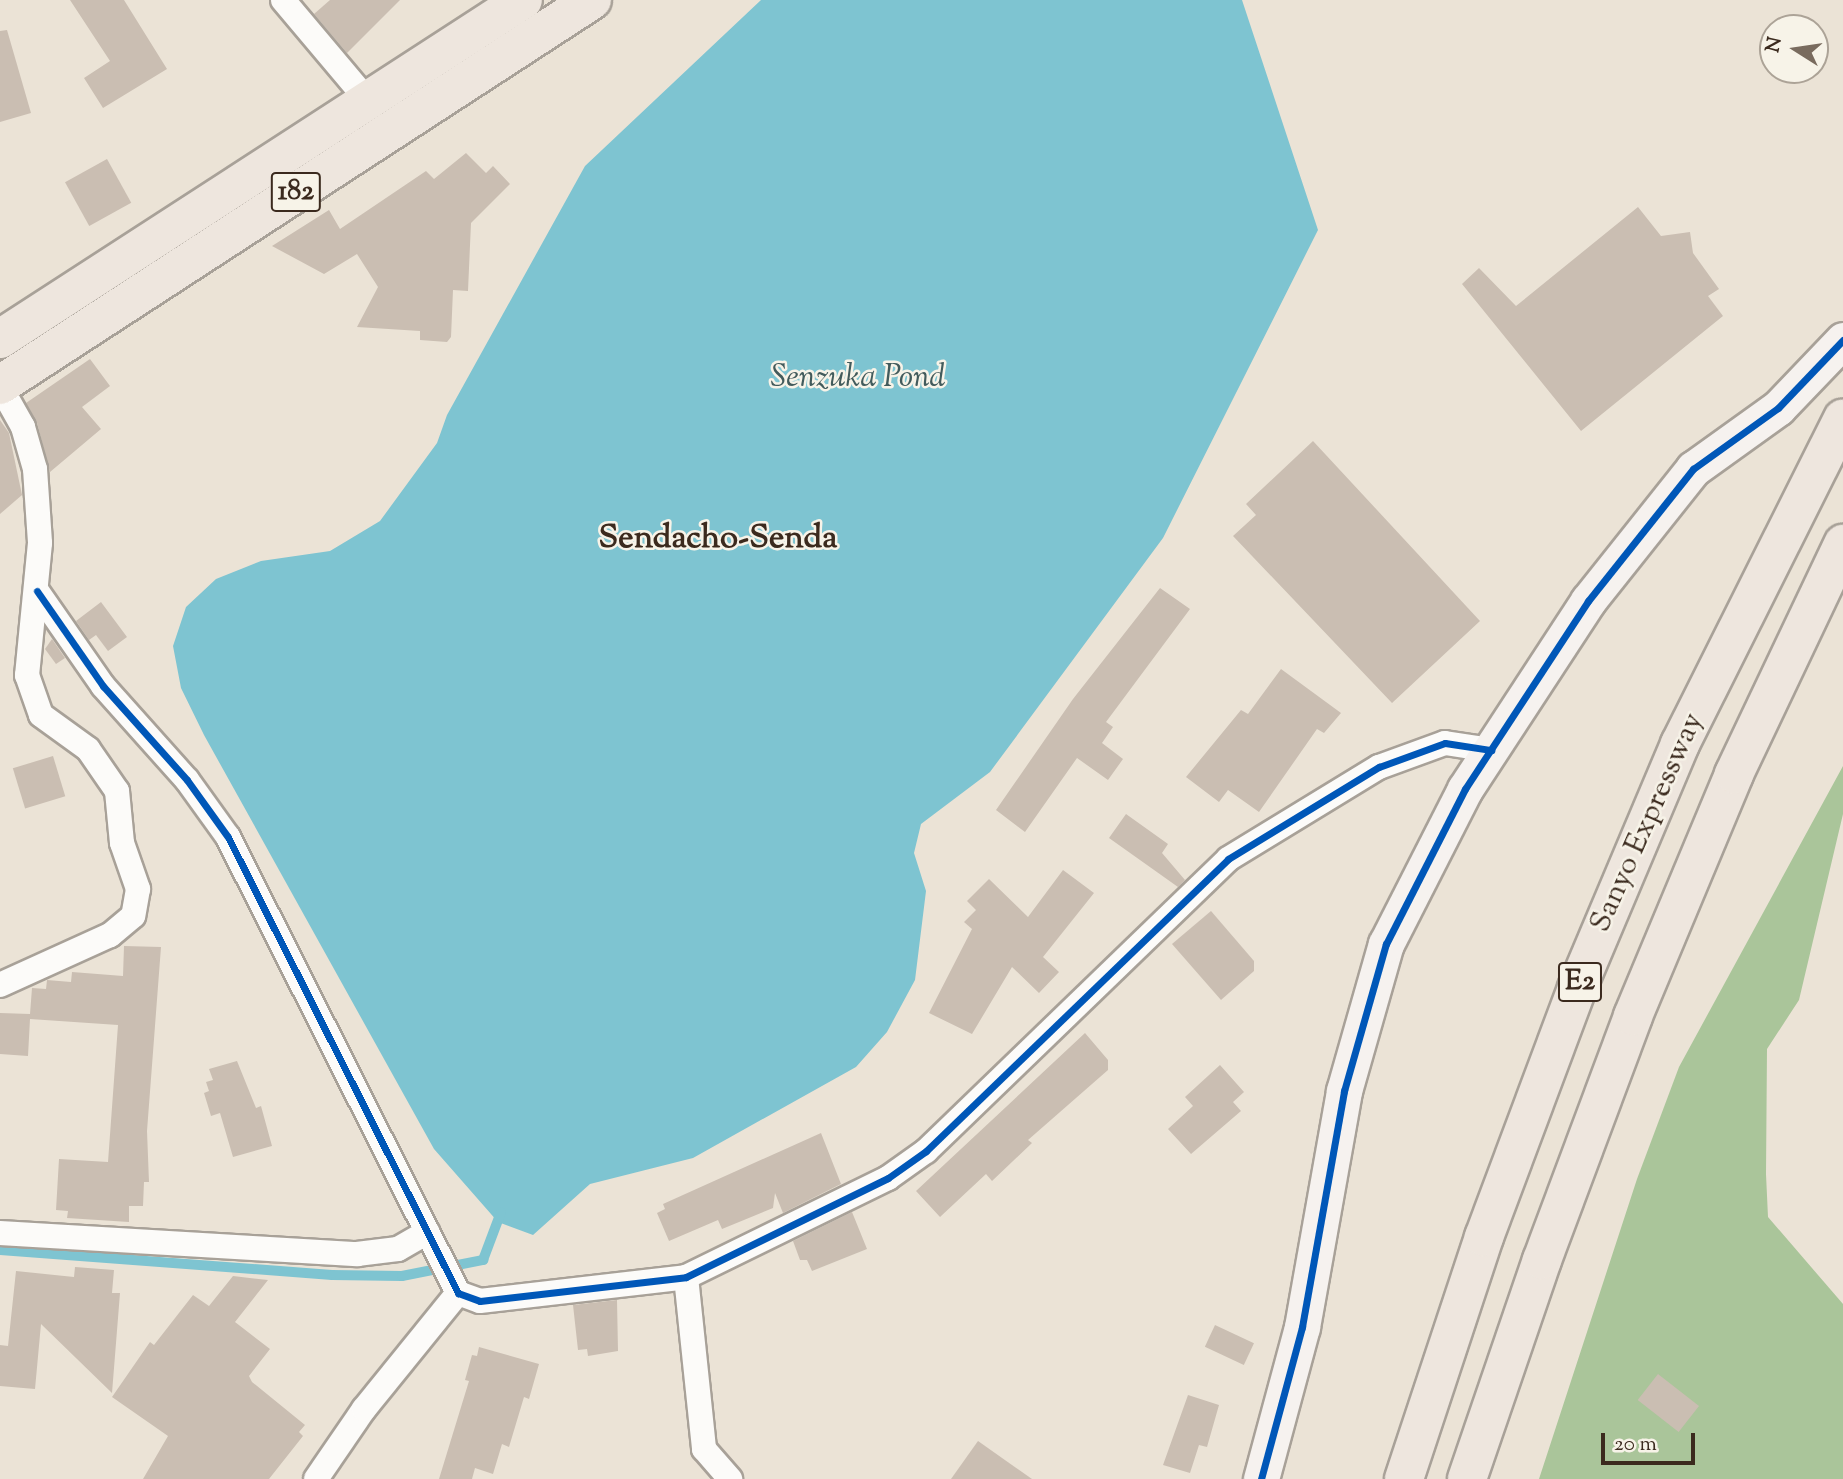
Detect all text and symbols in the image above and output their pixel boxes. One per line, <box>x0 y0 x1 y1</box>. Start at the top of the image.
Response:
north arrow <box>1759 14 1829 84</box>
text: N <box>1760 35 1790 55</box>
road number: 182 <box>270 168 322 216</box>
water label: Senzuka Pond <box>771 359 945 397</box>
district label: Sendacho-Senda <box>599 520 837 560</box>
street label: Sanyo Expressway <box>1584 708 1712 938</box>
road number: E2 <box>1557 958 1603 1006</box>
scale bar <box>1605 1420 1700 1464</box>
text: 20 m <box>1614 1430 1657 1460</box>

